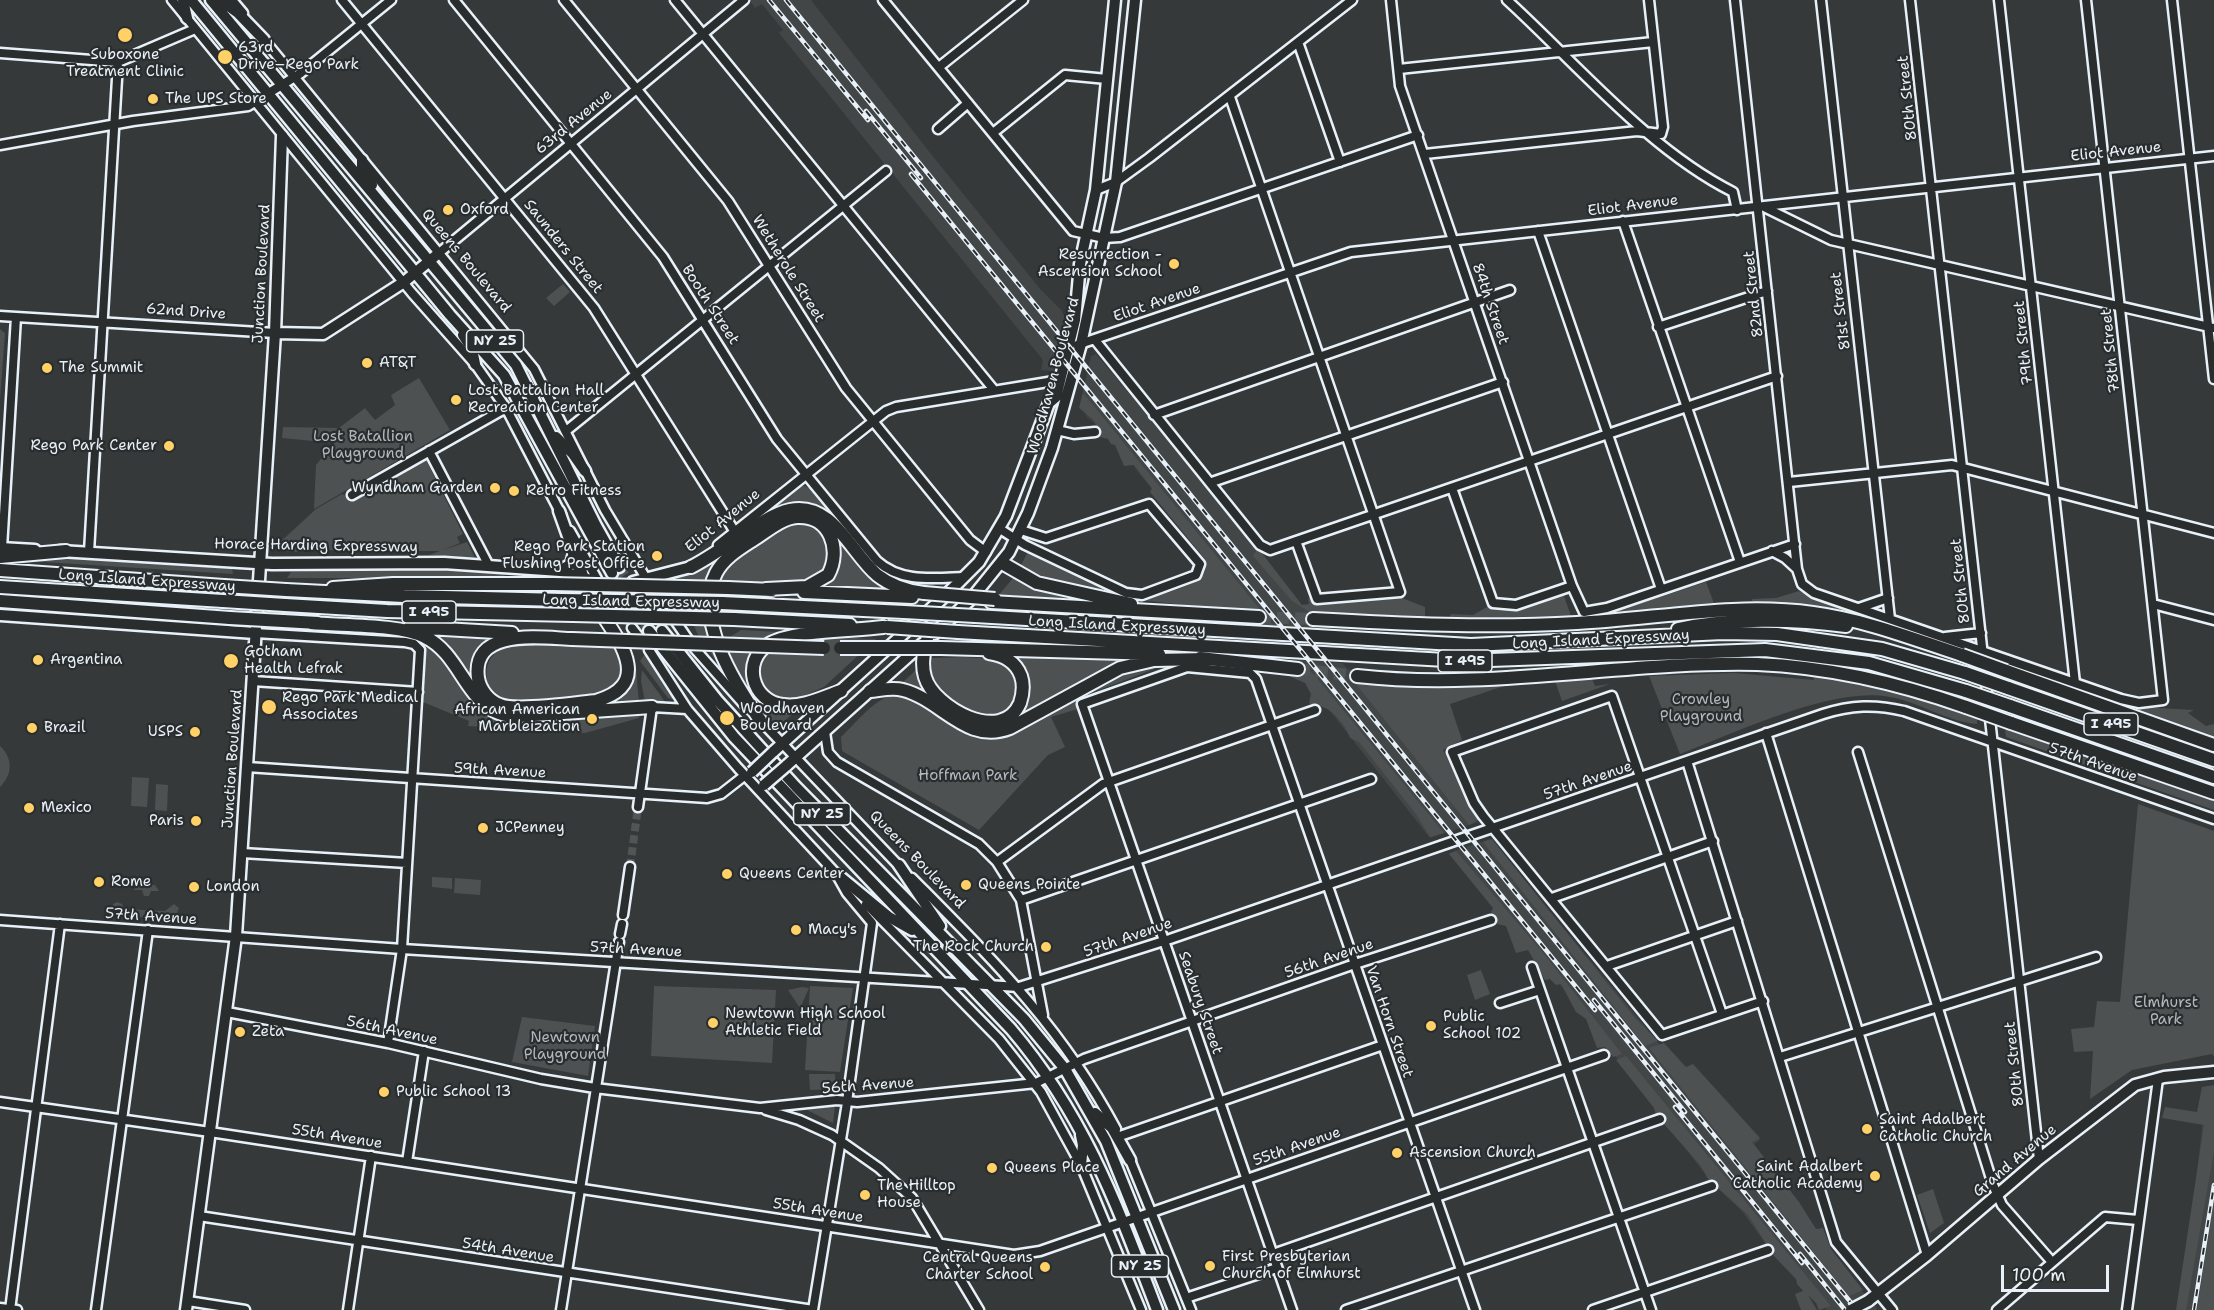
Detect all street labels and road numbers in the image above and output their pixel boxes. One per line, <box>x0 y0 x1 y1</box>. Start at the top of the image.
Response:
street label: 80th Street <box>1895 55 1921 141</box>
street label: 63rd Avenue <box>532 86 616 158</box>
street label: Eliot Avenue <box>2070 138 2162 166</box>
street label: Eliot Avenue <box>1587 192 1679 220</box>
street label: Saunders Street <box>520 196 606 298</box>
street label: Junction Boulevard <box>249 204 275 344</box>
street label: Queens Boulevard <box>417 205 515 317</box>
street label: Wetherole Street <box>748 212 828 326</box>
street label: 82nd Street <box>1740 250 1768 338</box>
street label: 84th Street <box>1468 261 1512 347</box>
street label: Booth Street <box>677 262 743 348</box>
street label: 81st Street <box>1827 271 1855 351</box>
street label: Eliot Avenue <box>1111 280 1203 326</box>
street label: Woodhaven Boulevard <box>1024 295 1084 457</box>
street label: 62nd Drive <box>145 300 227 324</box>
street label: 79th Street <box>2011 300 2037 386</box>
street label: 78th Street <box>2098 308 2124 394</box>
road number: NY 25 <box>466 330 524 352</box>
street label: Eliot Avenue <box>682 485 764 557</box>
street label: Horace Harding Expressway <box>214 535 418 557</box>
street label: 80th Street <box>1948 538 1974 624</box>
street label: Long Island Expressway <box>58 566 236 596</box>
street label: Long Island Expressway <box>542 591 720 613</box>
road number: I 495 <box>402 601 456 623</box>
street label: Long Island Expressway <box>1028 612 1206 640</box>
street label: Long Island Expressway <box>1512 626 1690 654</box>
road number: I 495 <box>1438 650 1492 672</box>
street label: Junction Boulevard <box>219 689 247 829</box>
road number: I 495 <box>2084 713 2138 735</box>
street label: 57th Avenue <box>2046 739 2140 787</box>
street label: 57th Avenue <box>1541 757 1635 805</box>
street label: 59th Avenue <box>453 760 547 782</box>
road number: NY 25 <box>794 803 850 825</box>
street label: Queens Boulevard <box>865 807 969 913</box>
street label: 57th Avenue <box>104 905 198 929</box>
street label: 57th Avenue <box>1081 914 1175 962</box>
street label: 56th Avenue <box>1282 935 1376 983</box>
street label: 57th Avenue <box>589 939 683 961</box>
street label: Seabury Street <box>1174 949 1226 1057</box>
street label: Van Horn Street <box>1361 964 1417 1080</box>
street label: 56th Avenue <box>345 1013 439 1049</box>
street label: 80th Street <box>2002 1021 2028 1107</box>
street label: 56th Avenue <box>821 1074 915 1098</box>
street label: 55th Avenue <box>290 1121 384 1153</box>
street label: Grand Avenue <box>1970 1121 2060 1201</box>
street label: 55th Avenue <box>1251 1124 1343 1170</box>
street label: 55th Avenue <box>771 1195 865 1227</box>
street label: 54th Avenue <box>461 1235 555 1267</box>
road number: NY 25 <box>1112 1255 1168 1277</box>

